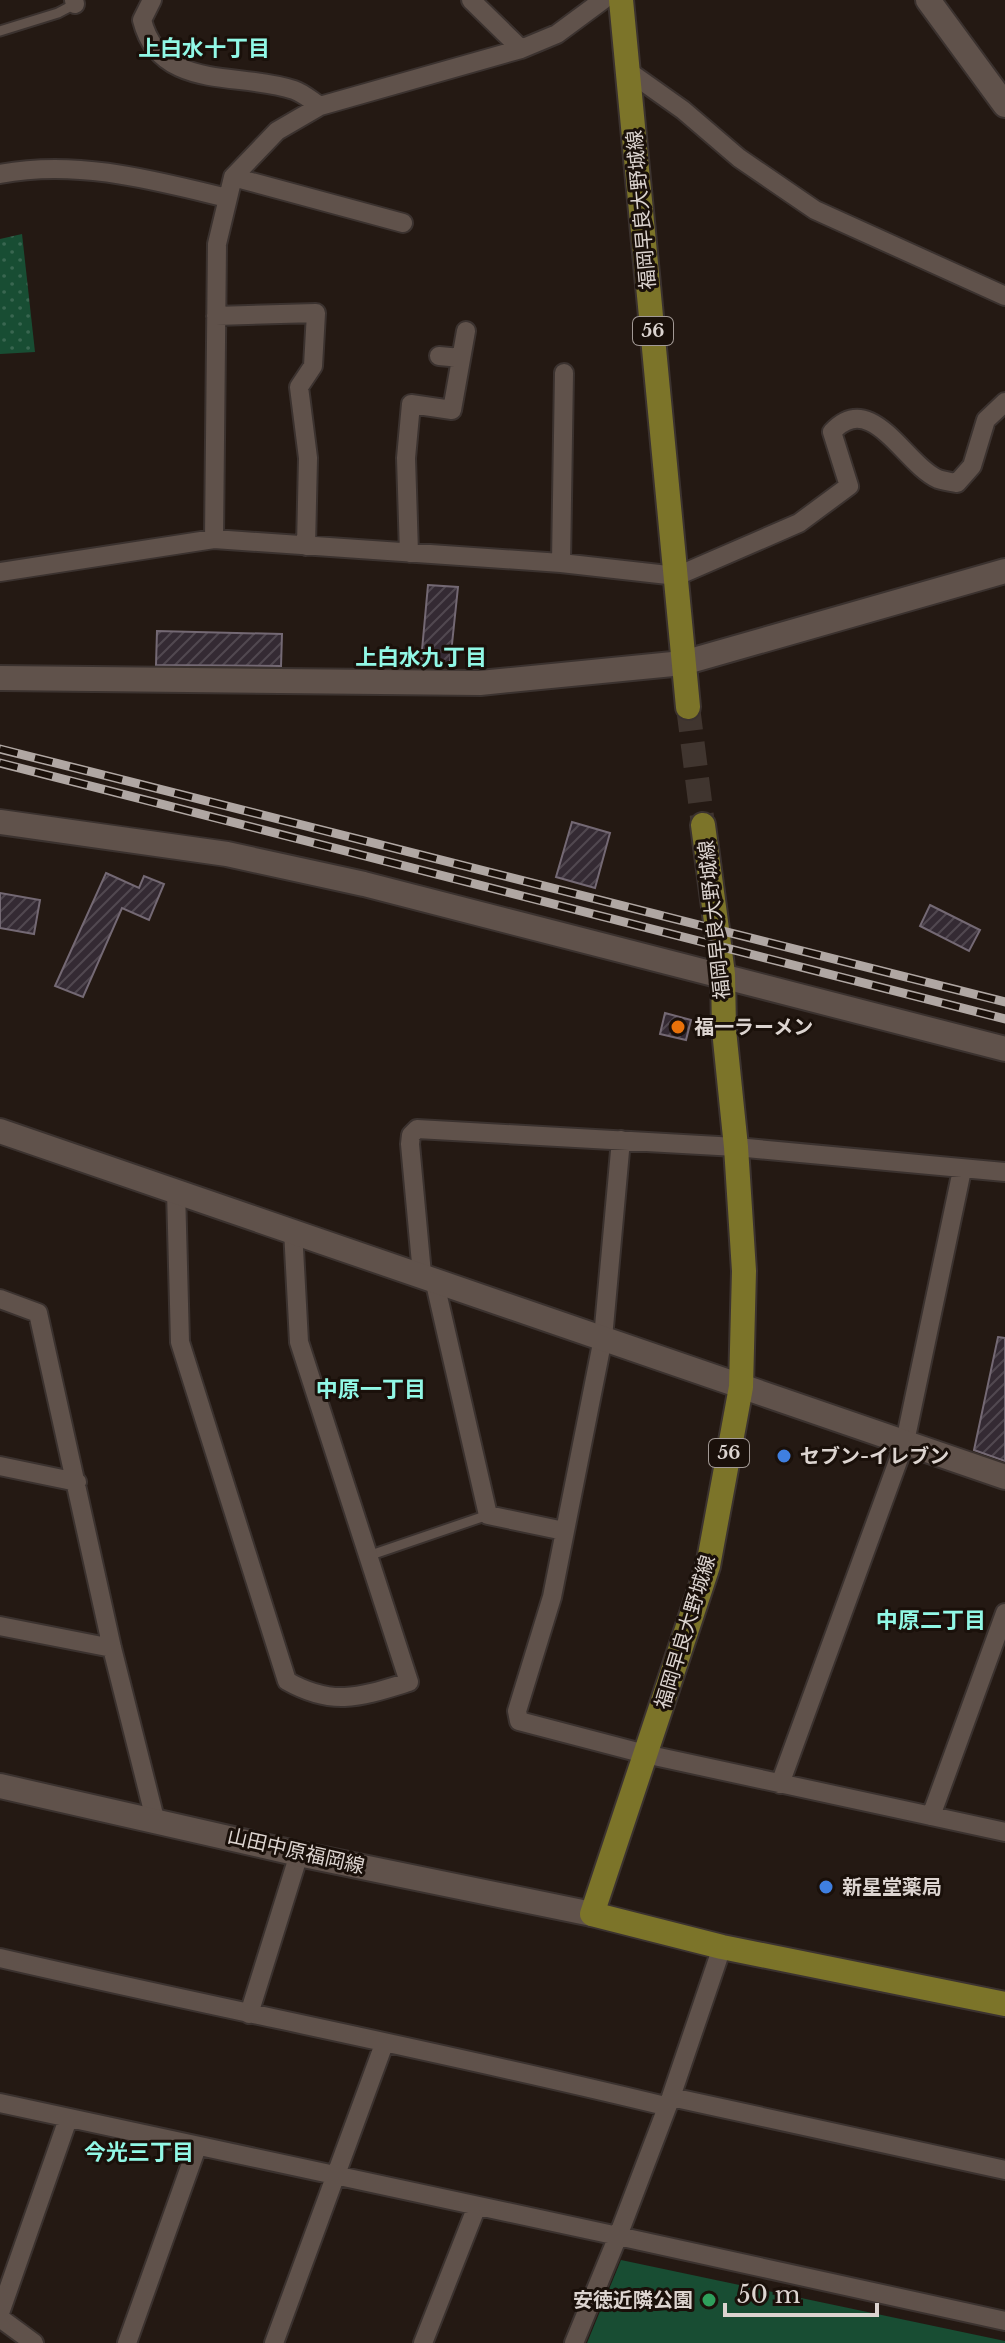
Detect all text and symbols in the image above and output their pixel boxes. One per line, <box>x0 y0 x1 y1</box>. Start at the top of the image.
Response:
district label: 上白水十丁目 <box>138 35 270 62</box>
street label: 福岡早良大野城線 <box>622 129 660 291</box>
road number: 56 <box>633 317 673 345</box>
district label: 上白水九丁目 <box>355 644 487 671</box>
street label: 福岡早良大野城線 <box>694 839 734 1001</box>
place label: 福一ラーメン <box>694 1015 813 1039</box>
marker: 福一ラーメン <box>669 1018 687 1036</box>
district label: 中原一丁目 <box>316 1376 426 1403</box>
road number: 56 <box>709 1439 749 1467</box>
place label: セブン-イレブン <box>800 1444 949 1468</box>
marker: セブン-イレブン <box>775 1447 793 1465</box>
street label: 福岡早良大野城線 <box>650 1552 720 1712</box>
district label: 中原二丁目 <box>876 1607 986 1634</box>
street label: 山田中原福岡線 <box>225 1824 367 1878</box>
place label: 新星堂薬局 <box>842 1875 942 1899</box>
marker: 新星堂薬局 <box>817 1878 835 1896</box>
district label: 今光三丁目 <box>84 2139 194 2166</box>
scale bar <box>725 2267 877 2317</box>
text: 50 m <box>737 2280 801 2309</box>
place label: 安徳近隣公園 <box>573 2288 693 2312</box>
marker: 安徳近隣公園 <box>700 2291 718 2309</box>

